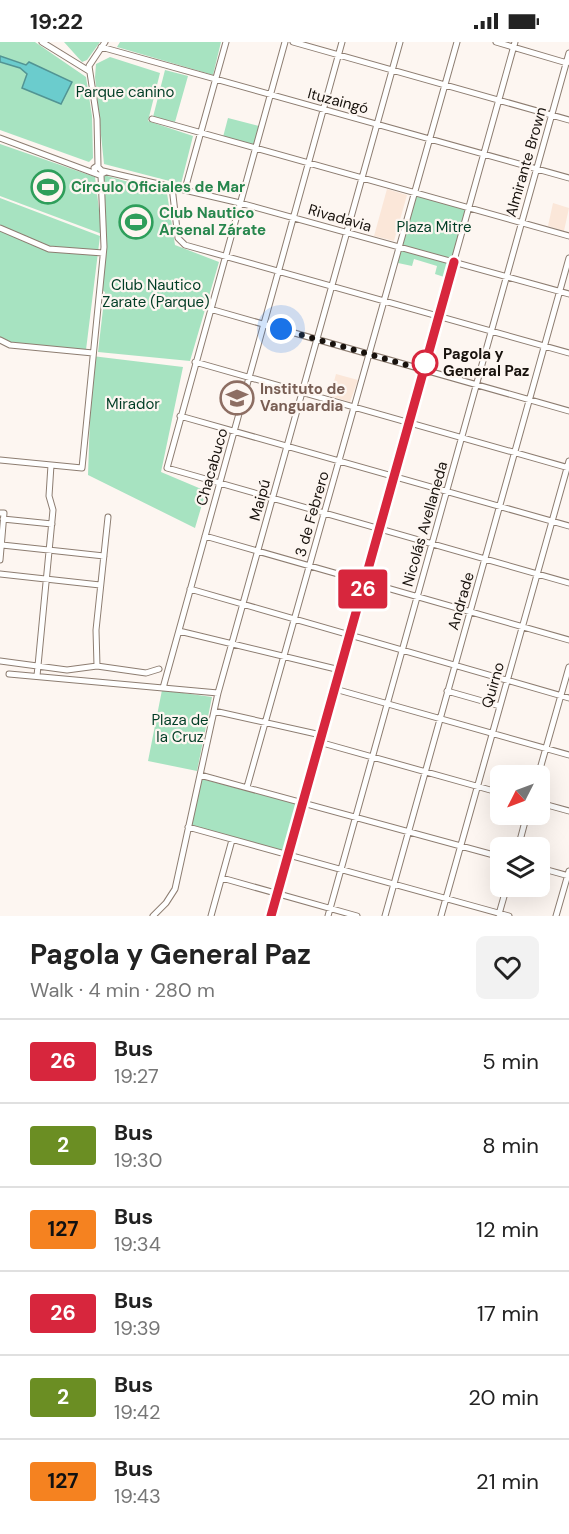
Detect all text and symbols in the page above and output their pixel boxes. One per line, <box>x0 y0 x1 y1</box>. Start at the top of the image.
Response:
text: 19:22 <box>30 7 83 36</box>
park label: Parque canino <box>76 82 174 102</box>
street label: Ituzaingó <box>305 83 371 119</box>
street label: Almirante Brown <box>501 105 551 219</box>
sports icon: Círculo Oficiales de Mar <box>30 169 66 205</box>
place label: Círculo Oficiales de Mar <box>71 177 245 197</box>
street label: Rivadavia <box>306 199 374 237</box>
place label: Club Nautico Arsenal Zárate <box>159 203 266 240</box>
sports icon: Club Nautico Arsenal Zárate <box>118 204 154 240</box>
park label: Plaza Mitre <box>396 217 472 237</box>
park label: Club Nautico Zarate (Parque) <box>102 275 210 312</box>
your location <box>266 314 296 344</box>
place label: Pagola y General Paz <box>443 344 529 381</box>
marker: Pagola y General Paz <box>412 350 438 376</box>
place label: Instituto de Vanguardia <box>260 379 345 416</box>
school or university icon: Instituto de Vanguardia <box>219 380 255 416</box>
park label: Mirador <box>106 394 160 414</box>
street label: Chacabuco <box>191 426 233 508</box>
street label: Nicolás Avellaneda <box>398 459 452 589</box>
street label: 3 de Febrero <box>290 469 334 559</box>
street label: Maipú <box>245 477 275 523</box>
line badge: 26 <box>336 570 390 608</box>
street label: Andrade <box>443 570 479 632</box>
text: 26 <box>350 575 376 603</box>
street label: Quirno <box>477 660 509 710</box>
park label: Plaza de la Cruz <box>151 710 209 747</box>
north arrow <box>490 765 550 825</box>
map controls <box>490 765 550 897</box>
button: layers <box>490 837 550 897</box>
text: Pagola y General Paz <box>30 936 311 973</box>
button: heart <box>476 936 539 999</box>
text: Walk · 4 min · 280 m <box>30 977 215 1003</box>
text: Bus <box>114 1034 153 1063</box>
text: 26 <box>50 1047 76 1075</box>
text: 5 min <box>482 1047 539 1076</box>
text: 19:27 <box>114 1063 159 1089</box>
text: Bus <box>114 1118 153 1147</box>
text: 2 <box>57 1131 69 1159</box>
text: 8 min <box>482 1131 539 1160</box>
text: 19:30 <box>114 1147 162 1173</box>
text: Bus <box>114 1202 153 1231</box>
text: 127 <box>48 1215 78 1243</box>
text: 12 min <box>476 1215 539 1244</box>
text: 19:34 <box>114 1231 161 1257</box>
text: Bus <box>114 1286 153 1315</box>
text: 26 <box>50 1299 76 1327</box>
text: 17 min <box>477 1299 539 1328</box>
text: 19:39 <box>114 1315 161 1341</box>
text: Bus <box>114 1370 153 1399</box>
text: 2 <box>57 1383 69 1411</box>
text: 20 min <box>468 1383 539 1412</box>
text: 19:42 <box>114 1399 161 1425</box>
text: Bus <box>114 1454 153 1483</box>
text: 127 <box>48 1467 78 1495</box>
text: 21 min <box>476 1467 539 1496</box>
text: 19:43 <box>114 1483 161 1509</box>

